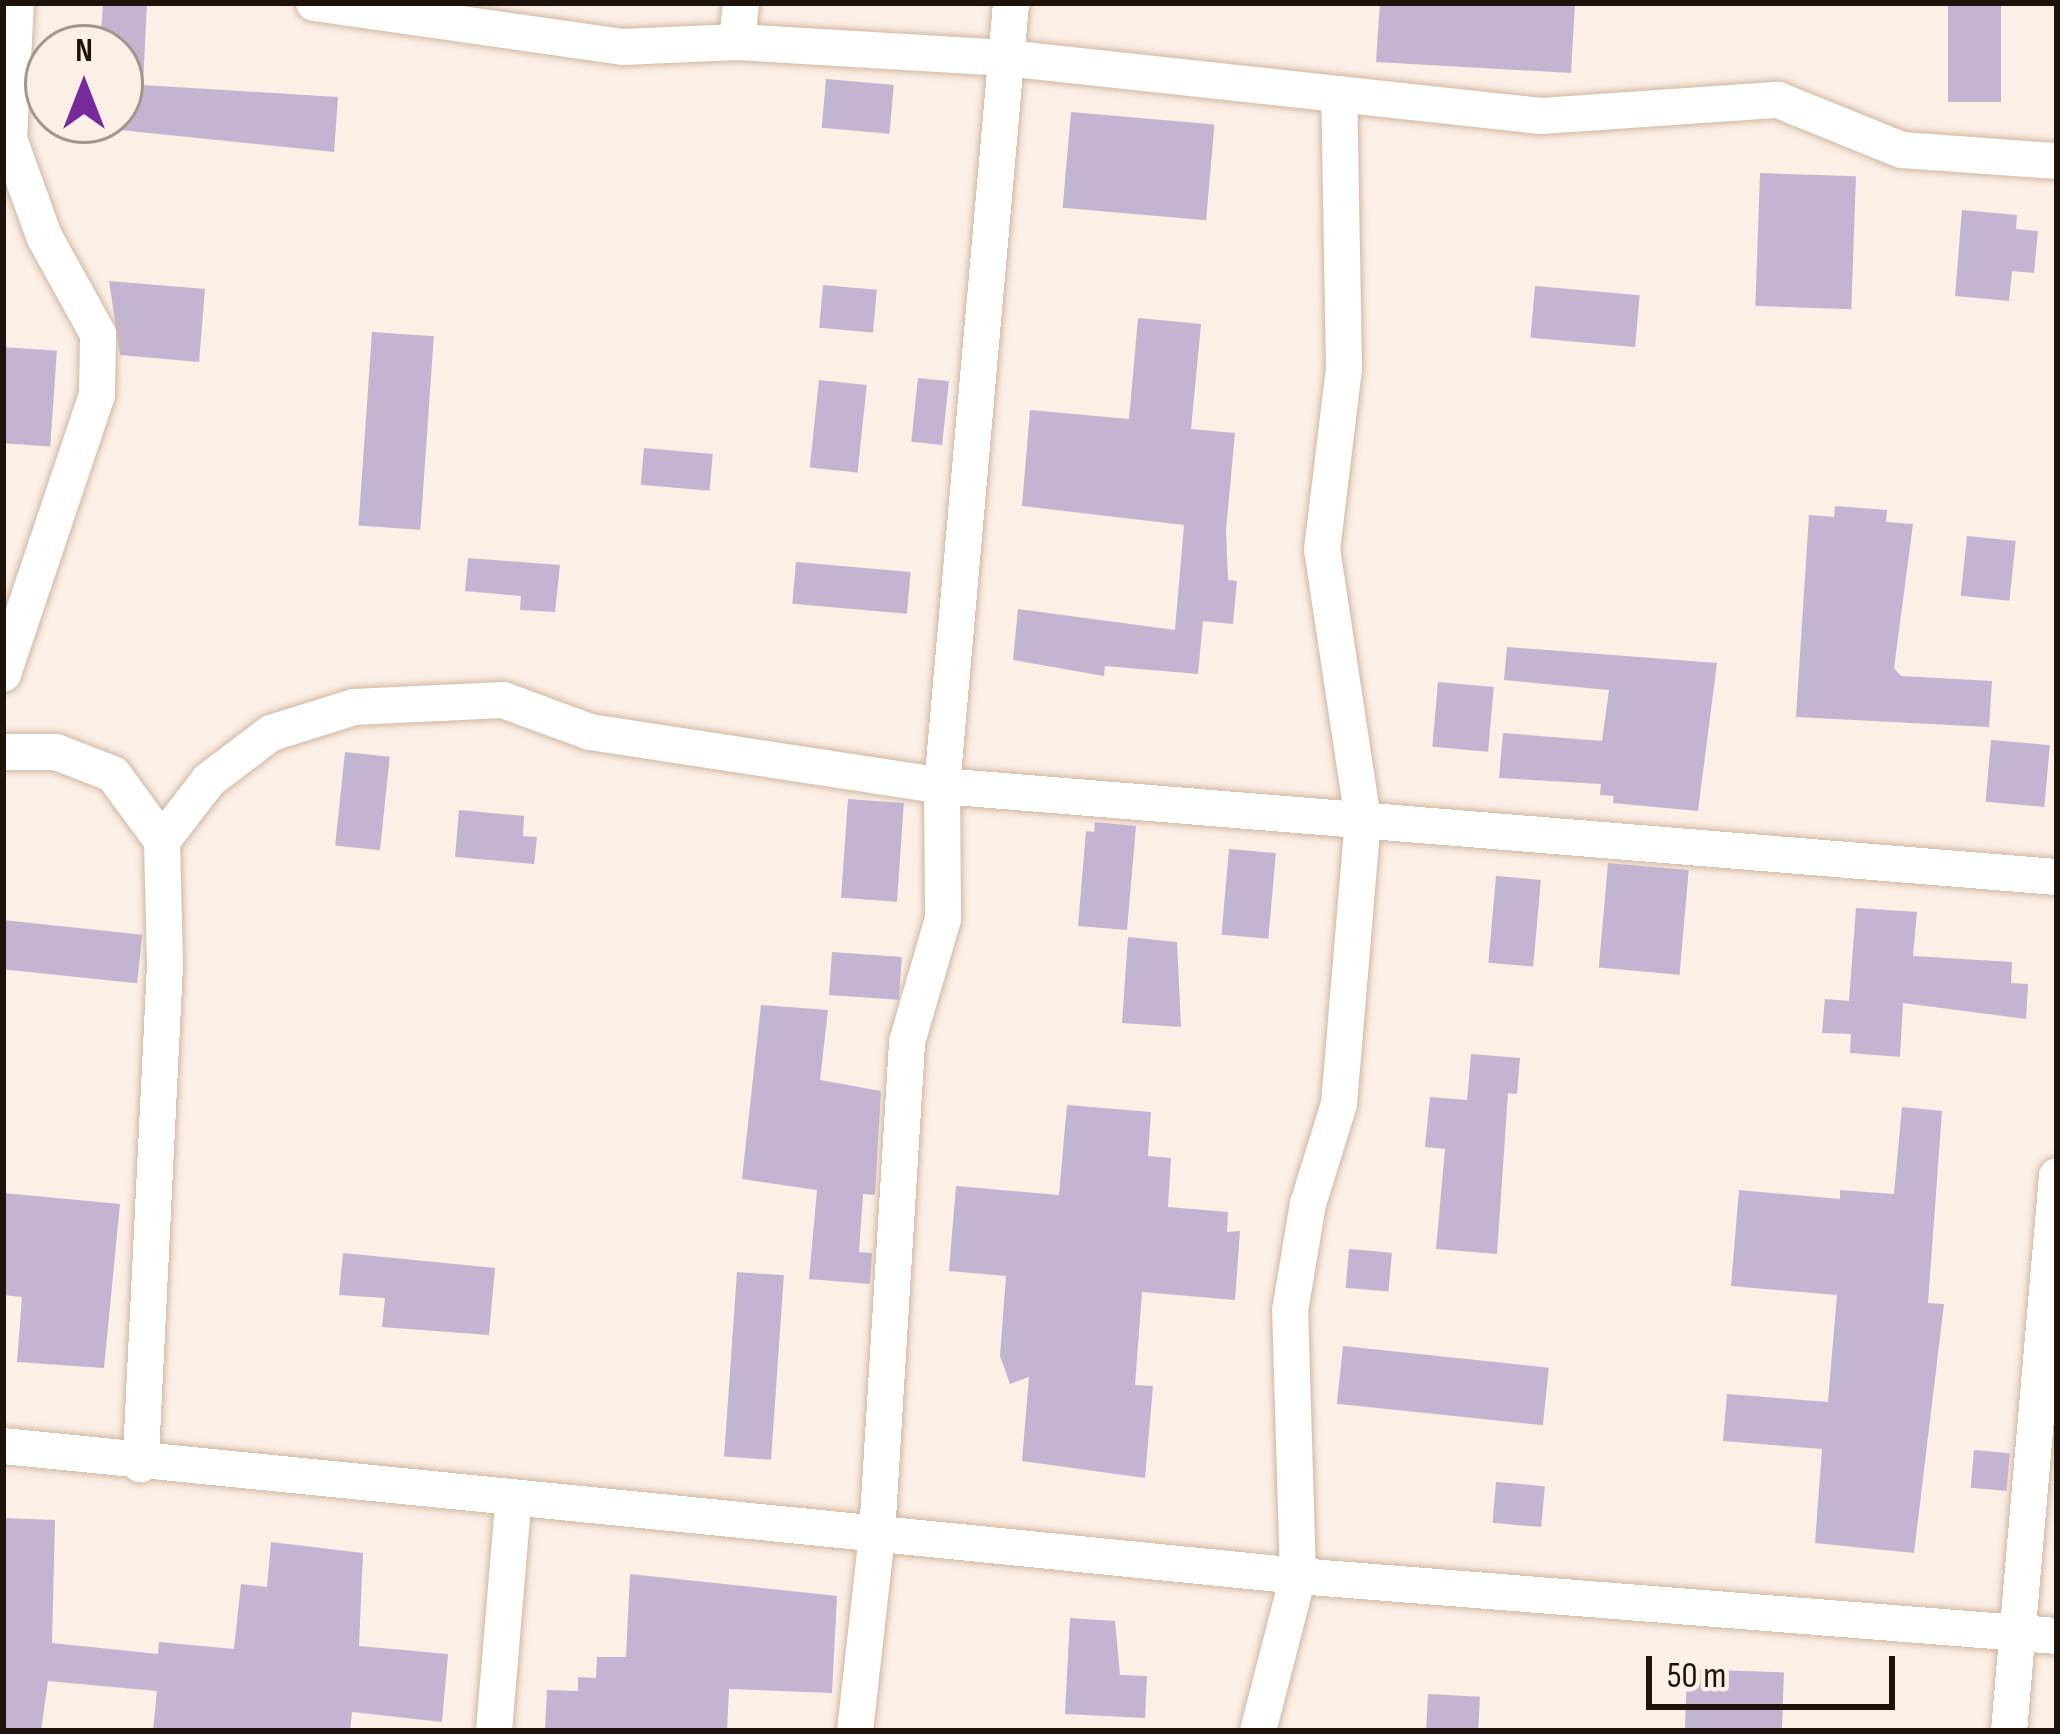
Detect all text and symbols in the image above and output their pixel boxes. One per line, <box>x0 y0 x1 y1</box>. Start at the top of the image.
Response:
north arrow <box>24 24 144 144</box>
text: N <box>75 31 93 71</box>
scale bar <box>1652 1632 1901 1706</box>
text: 50 m <box>1667 1655 1726 1698</box>

